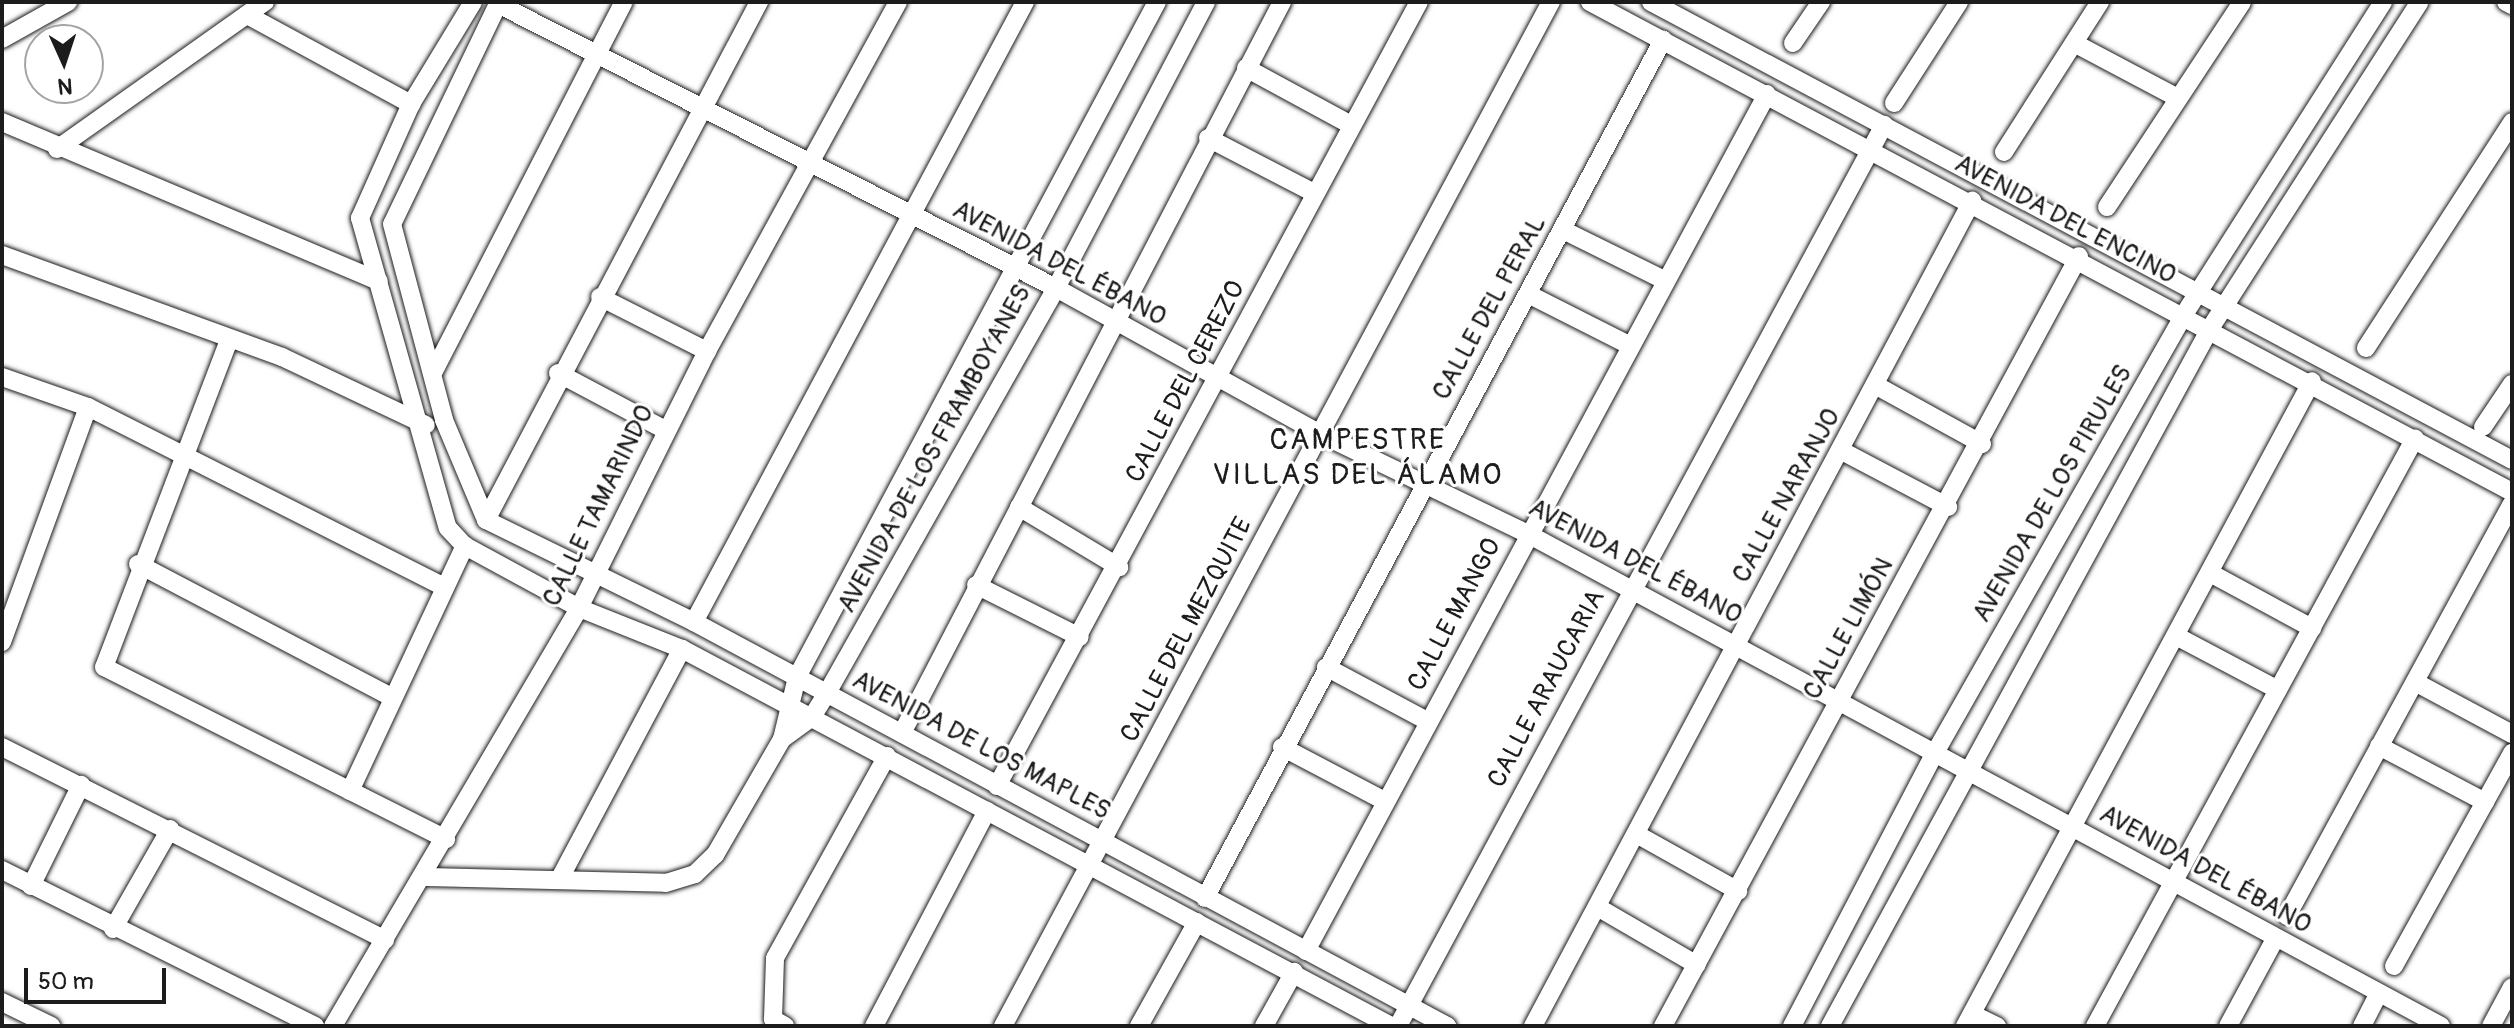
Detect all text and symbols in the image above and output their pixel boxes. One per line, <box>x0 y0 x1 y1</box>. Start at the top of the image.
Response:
north arrow <box>24 24 104 104</box>
text: N <box>57 72 73 100</box>
street label: AVENIDA DEL ENCINO <box>1949 148 2181 292</box>
street label: AVENIDA DEL ÉBANO <box>947 195 1171 333</box>
street label: CALLE DEL PERAL <box>1426 210 1554 406</box>
street label: CALLE DEL CEREZO <box>1120 276 1252 488</box>
street label: AVENIDA DE LOS FRAMBOYANES <box>832 280 1038 618</box>
street label: AVENIDA DE LOS PIRULES <box>1967 360 2139 628</box>
street label: CALLE TAMARINDO <box>537 400 661 612</box>
street label: CALLE NARANJO <box>1726 403 1848 589</box>
district label: CAMPESTRE VILLAS DEL ÁLAMO <box>1213 422 1503 492</box>
street label: AVENIDA DEL ÉBANO <box>1523 493 1747 631</box>
street label: CALLE DEL MEZQUITE <box>1115 512 1259 748</box>
street label: CALLE MANGO <box>1402 533 1508 697</box>
street label: CALLE LIMÓN <box>1797 553 1901 705</box>
street label: CALLE ARAUCARIA <box>1482 585 1612 793</box>
street label: AVENIDA DE LOS MAPLES <box>847 665 1115 827</box>
street label: AVENIDA DEL ÉBANO <box>2094 799 2316 941</box>
scale bar <box>28 952 170 1002</box>
text: 50 m <box>38 967 94 996</box>

